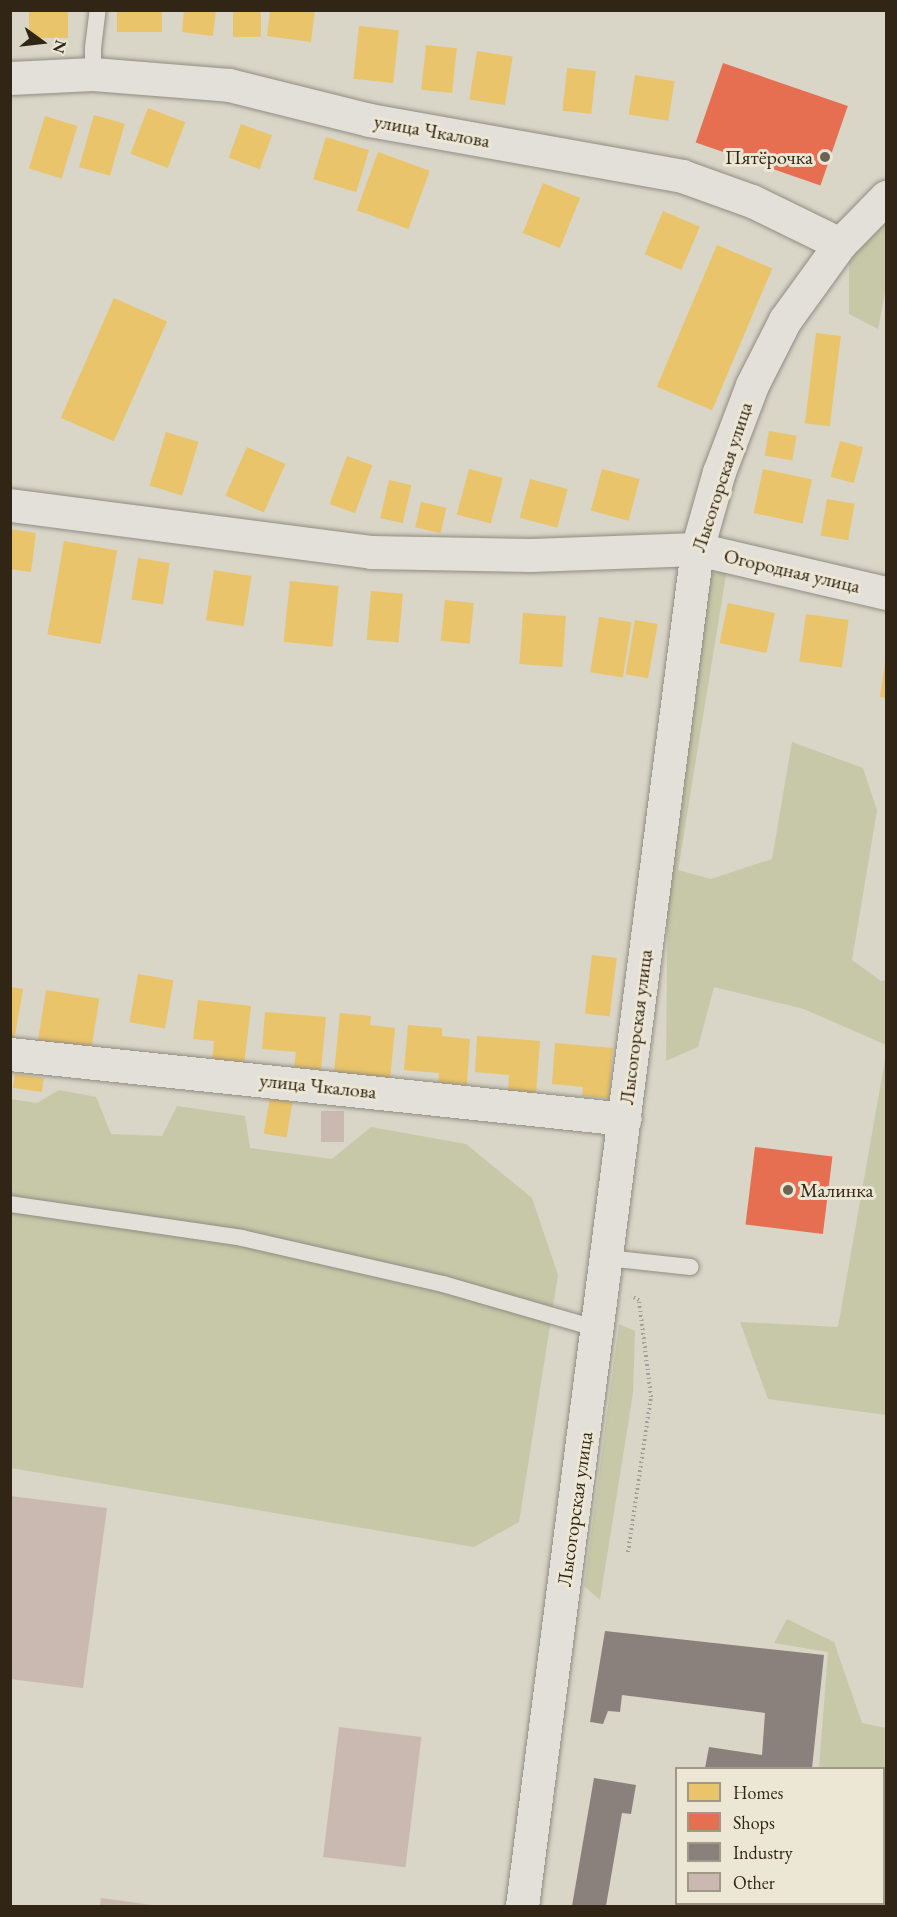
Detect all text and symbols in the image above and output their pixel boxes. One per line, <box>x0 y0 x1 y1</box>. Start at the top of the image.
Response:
north arrow <box>12 12 72 72</box>
text: N <box>48 38 72 56</box>
street label: улица Чкалова <box>372 109 492 153</box>
place label: Пятёрочка <box>725 145 813 169</box>
marker: Пятёрочка <box>818 150 832 164</box>
street label: Лысогорская улица <box>686 399 758 555</box>
street label: Огородная улица <box>722 544 862 598</box>
street label: Лысогорская улица <box>615 948 657 1106</box>
street label: улица Чкалова <box>258 1068 378 1104</box>
place label: Малинка <box>800 1178 873 1202</box>
marker: Малинка <box>781 1183 795 1197</box>
street label: Лысогорская улица <box>552 1430 598 1588</box>
legend <box>675 1767 885 1905</box>
text: Homes <box>733 1781 783 1804</box>
text: Shops <box>733 1811 775 1834</box>
text: Industry <box>733 1841 793 1864</box>
text: Other <box>733 1871 775 1894</box>

